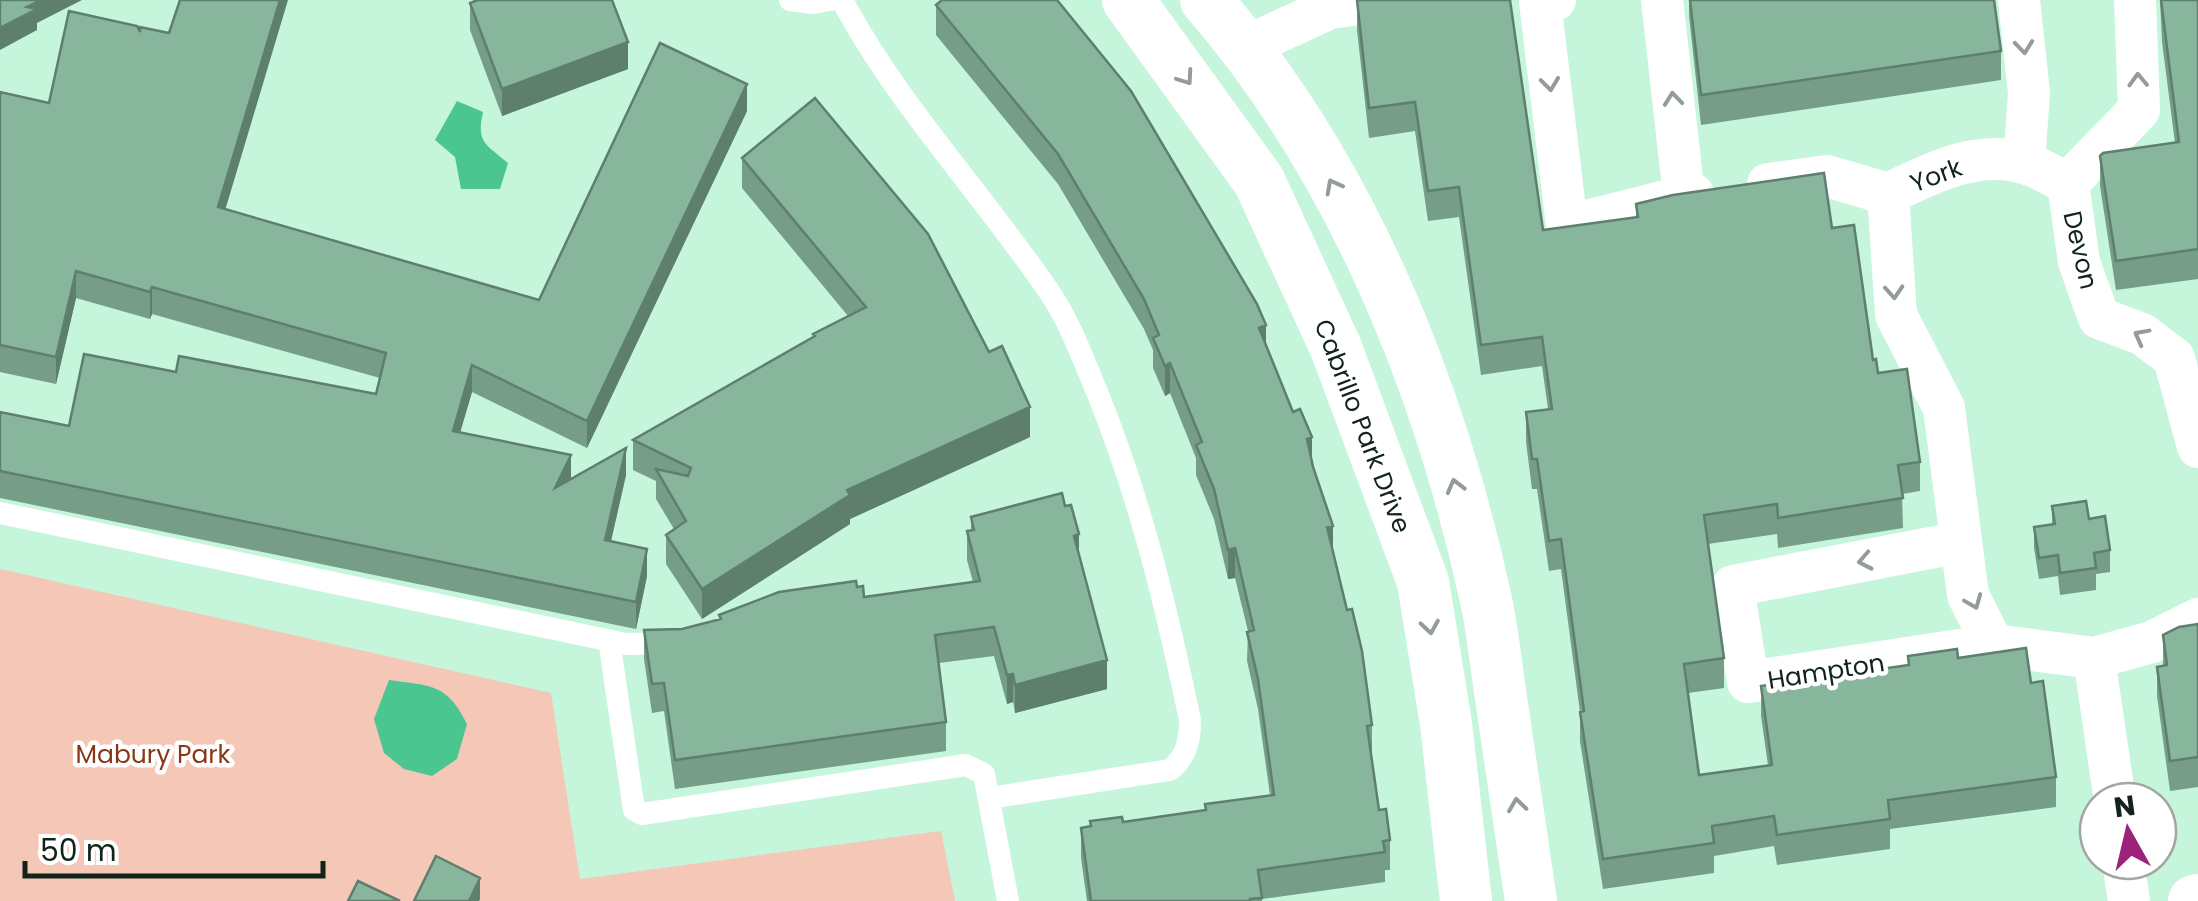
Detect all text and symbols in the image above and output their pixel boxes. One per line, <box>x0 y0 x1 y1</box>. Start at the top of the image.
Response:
one-way arrow <box>2013 39 2034 55</box>
one-way arrow <box>1175 67 1192 85</box>
one-way arrow <box>2128 71 2149 87</box>
one-way arrow <box>1539 76 1560 92</box>
one-way arrow <box>1663 90 1684 106</box>
street label: York <box>1905 150 1967 201</box>
one-way arrow <box>1326 179 1345 197</box>
street label: Devon <box>2055 208 2106 293</box>
one-way arrow <box>1883 284 1904 300</box>
street label: Cabrillo Park Drive <box>1306 314 1419 538</box>
one-way arrow <box>2133 329 2151 348</box>
one-way arrow <box>1446 478 1467 495</box>
one-way arrow <box>1857 549 1874 570</box>
one-way arrow <box>1962 592 1982 610</box>
one-way arrow <box>1419 619 1440 635</box>
street label: Hampton <box>1765 645 1887 698</box>
park label: Mabury Park <box>76 737 231 772</box>
north arrow <box>2078 781 2178 881</box>
text: N <box>2111 786 2138 828</box>
one-way arrow <box>1507 796 1528 813</box>
scale bar <box>25 816 322 878</box>
text: 50 m <box>40 829 117 872</box>

